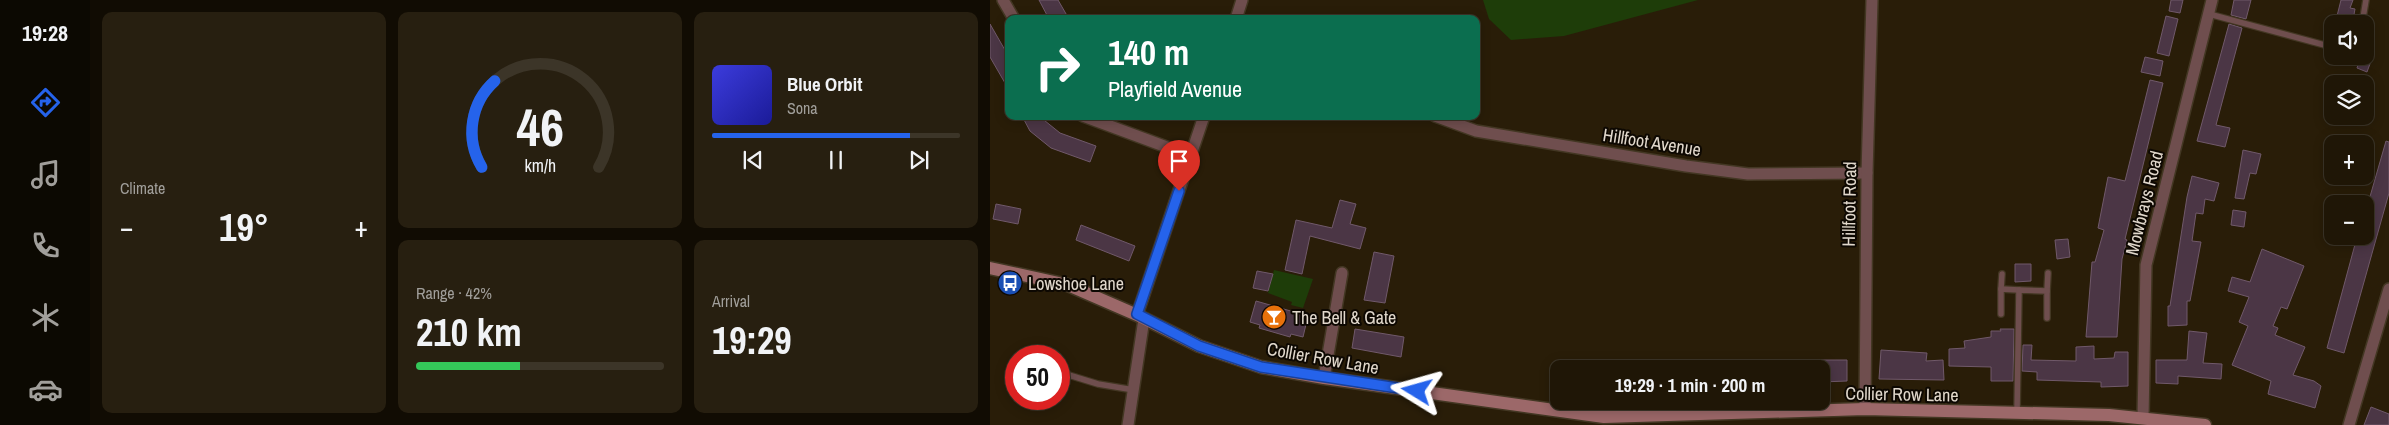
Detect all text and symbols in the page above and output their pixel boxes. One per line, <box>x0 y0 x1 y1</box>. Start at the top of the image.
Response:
map controls <box>2324 15 2374 245</box>
button: sound <box>2324 15 2374 65</box>
text: 19:28 <box>22 18 68 48</box>
text: 140 m <box>1108 29 1189 76</box>
icon: right <box>1025 35 1090 100</box>
text: Blue Orbit <box>787 71 862 97</box>
text: Playfield Avenue <box>1108 74 1242 104</box>
button: layers <box>2324 75 2374 125</box>
icon: directions <box>28 85 63 120</box>
text: 46 <box>516 92 564 162</box>
text: Sona <box>787 97 818 119</box>
street label: Hillfoot Avenue <box>1601 122 1703 162</box>
button: + <box>2324 135 2374 185</box>
pin <box>1158 140 1200 191</box>
icon: previous <box>739 146 767 174</box>
icon: pause <box>822 146 850 174</box>
icon: next <box>905 146 933 174</box>
icon: arrive <box>1165 147 1193 175</box>
street label: Mowbrays Road <box>2119 148 2169 258</box>
text: km/h <box>524 154 556 178</box>
icon: music <box>28 157 63 192</box>
street label: Hillfoot Road <box>1836 161 1862 247</box>
text: Climate <box>120 177 165 199</box>
button: − <box>2324 195 2374 245</box>
text: 19° <box>219 202 269 253</box>
text: − <box>120 208 133 246</box>
text: + <box>355 208 368 246</box>
icon: phone <box>28 228 63 263</box>
bus stop icon: Lowshoe Lane <box>997 270 1023 296</box>
place label: Lowshoe Lane <box>1028 271 1124 296</box>
text: Range · 42% <box>416 282 492 304</box>
text: Arrival <box>712 290 750 312</box>
icon: climate <box>28 300 63 335</box>
bar icon: The Bell & Gate <box>1261 304 1287 330</box>
place label: The Bell & Gate <box>1292 305 1396 330</box>
text: 210 km <box>416 307 522 358</box>
text: 19:29 <box>712 315 792 366</box>
street label: Collier Row Lane <box>1265 336 1381 380</box>
speed limit sign: 50 <box>1005 345 1070 410</box>
position arrow <box>1390 364 1442 416</box>
icon: car <box>28 372 63 407</box>
text: 19:29 · 1 min · 200 m <box>1615 372 1765 398</box>
street label: Collier Row Lane <box>1845 381 1959 407</box>

